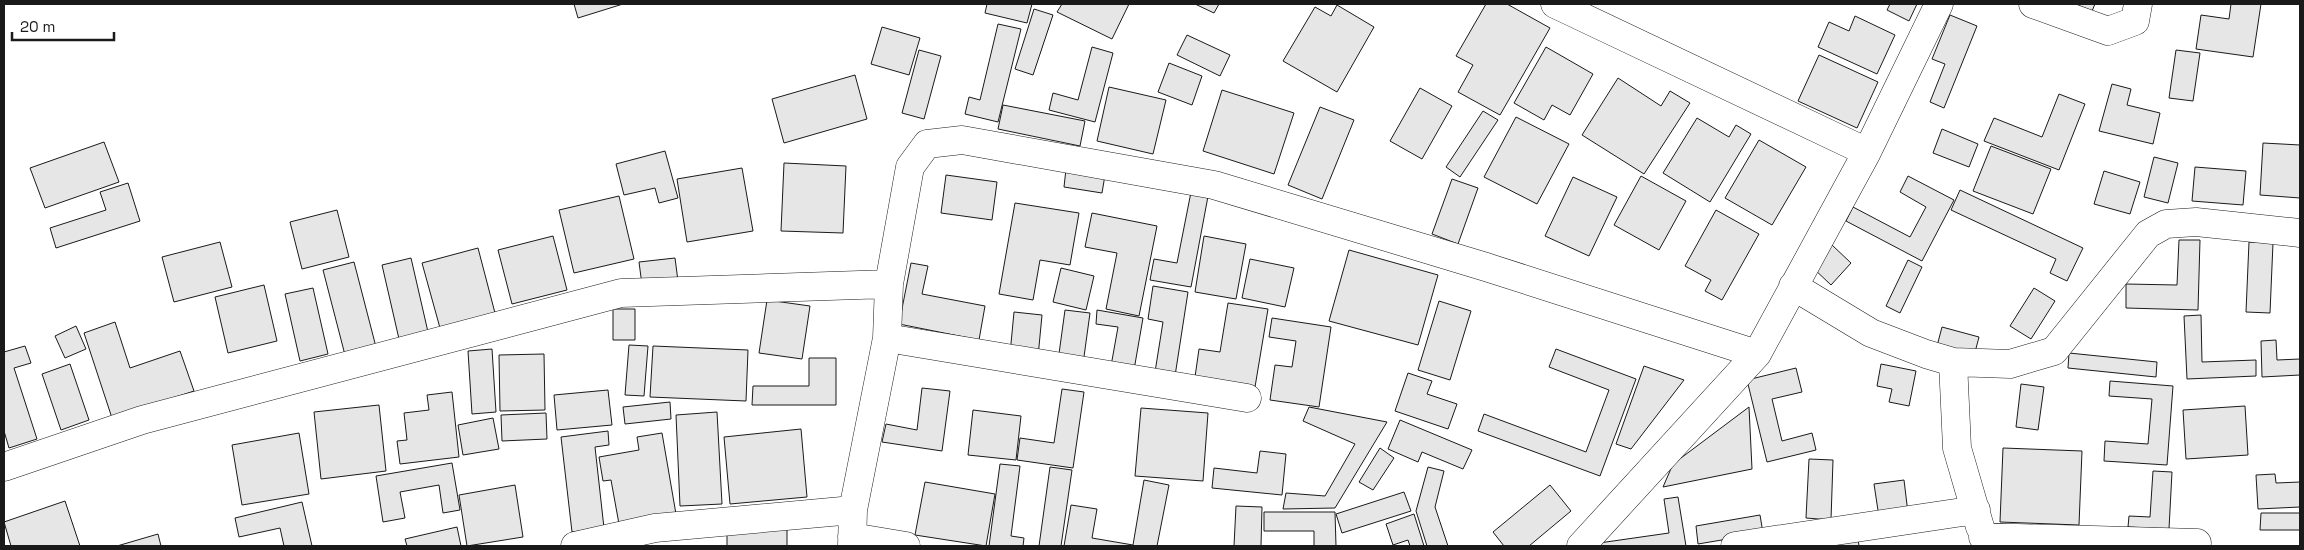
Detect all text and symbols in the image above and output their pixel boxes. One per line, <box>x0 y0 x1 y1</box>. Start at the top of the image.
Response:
scale bar <box>12 10 115 42</box>
text: 20 m <box>20 17 55 36</box>

